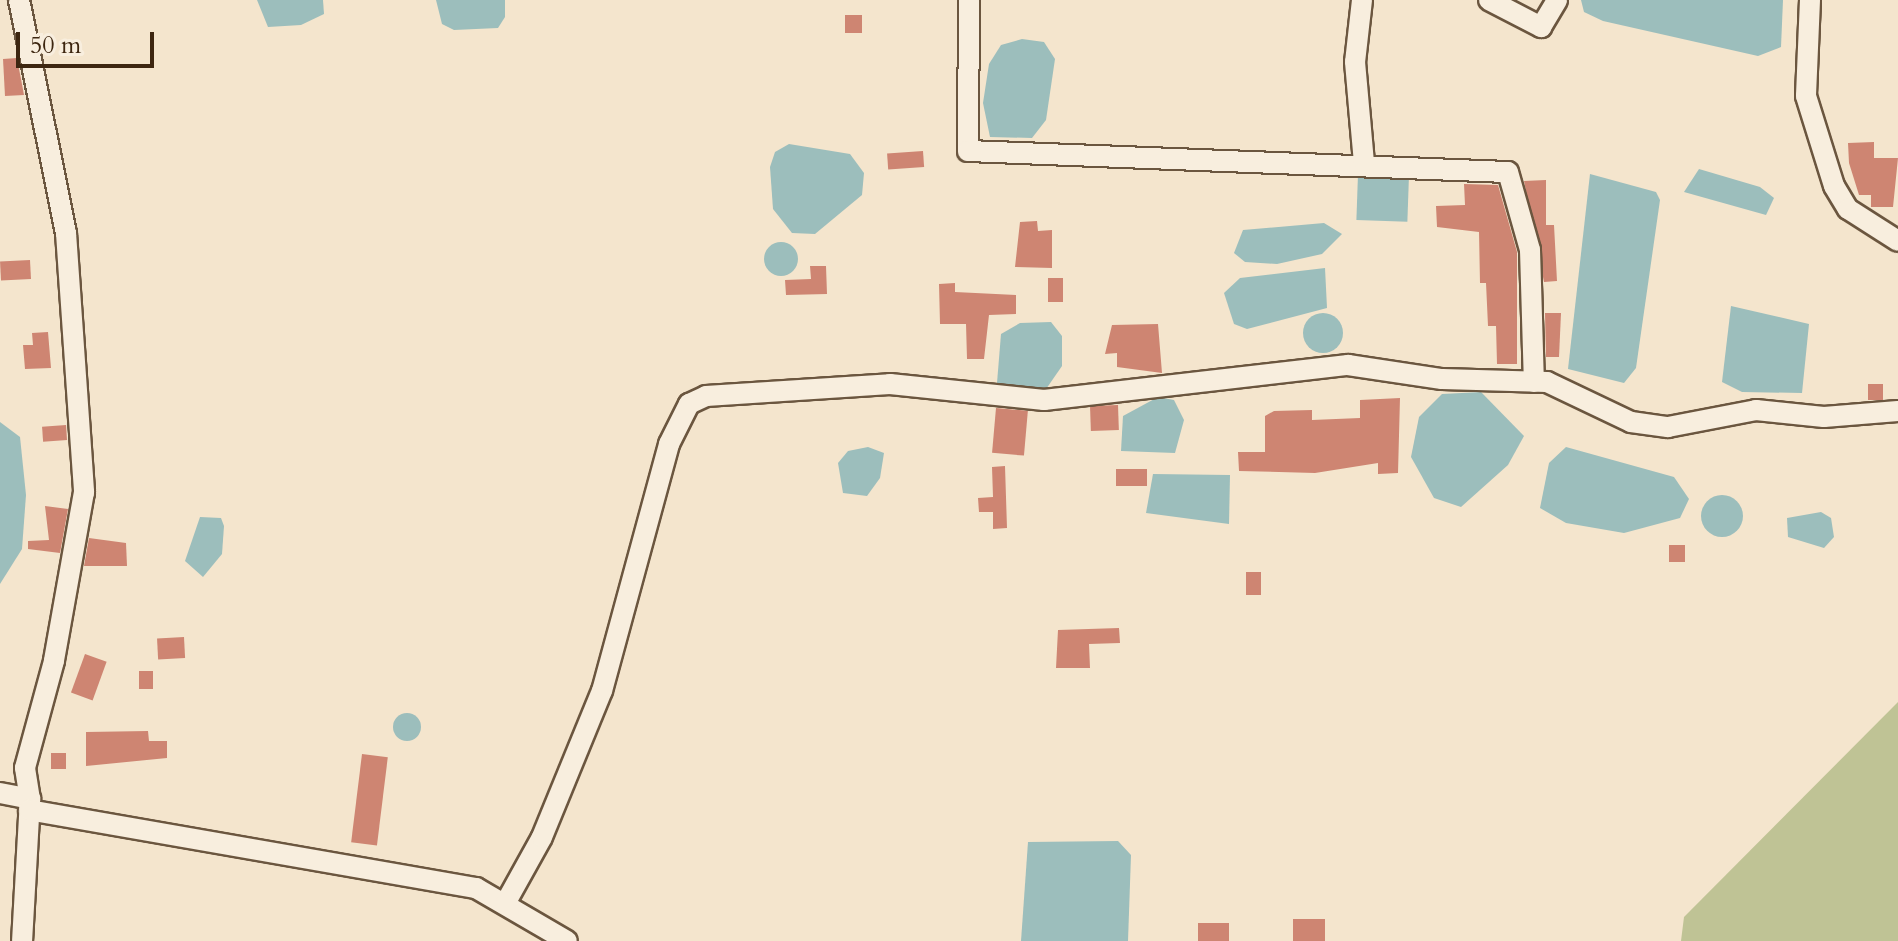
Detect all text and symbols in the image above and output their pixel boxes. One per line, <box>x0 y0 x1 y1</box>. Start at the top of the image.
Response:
scale bar <box>20 16 158 66</box>
text: 50 m <box>30 29 81 62</box>

